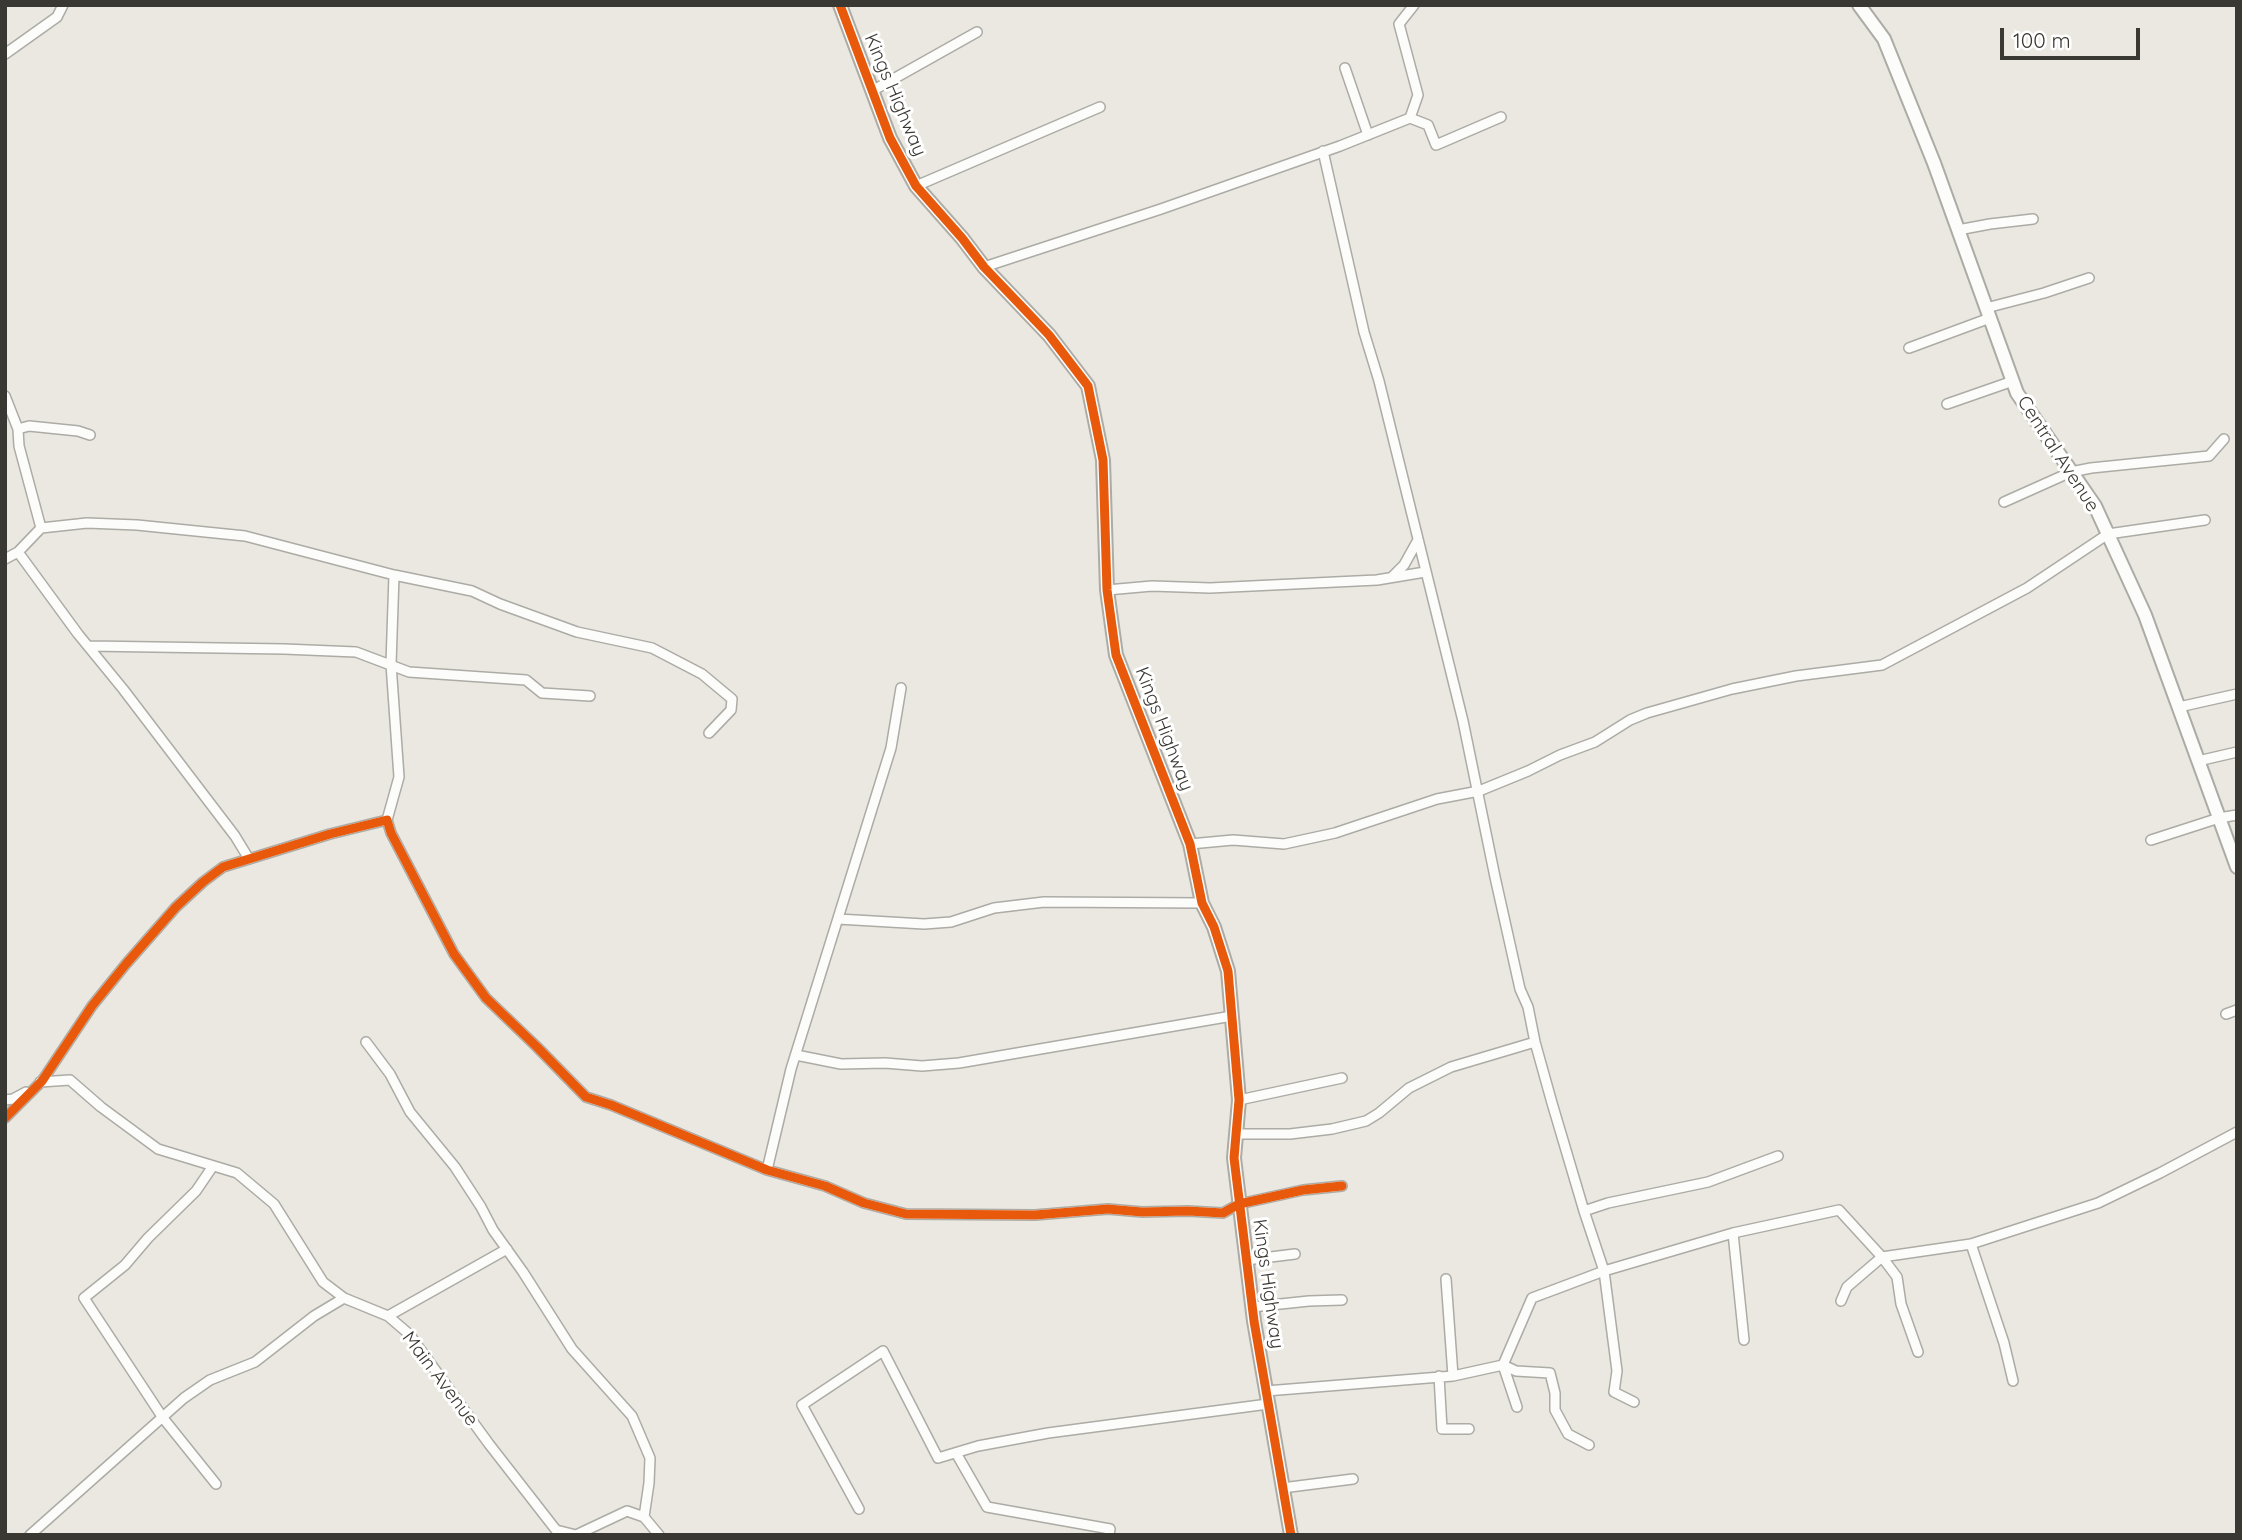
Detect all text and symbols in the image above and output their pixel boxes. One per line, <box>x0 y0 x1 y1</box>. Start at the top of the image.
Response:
scale bar <box>2004 14 2144 58</box>
text: 100 m <box>2013 27 2071 53</box>
street label: Kings Highway <box>859 30 931 160</box>
street label: Central Avenue <box>2012 392 2104 516</box>
street label: Kings Highway <box>1130 664 1198 794</box>
street label: Kings Highway <box>1248 1218 1288 1350</box>
street label: Main Avenue <box>397 1327 483 1431</box>

